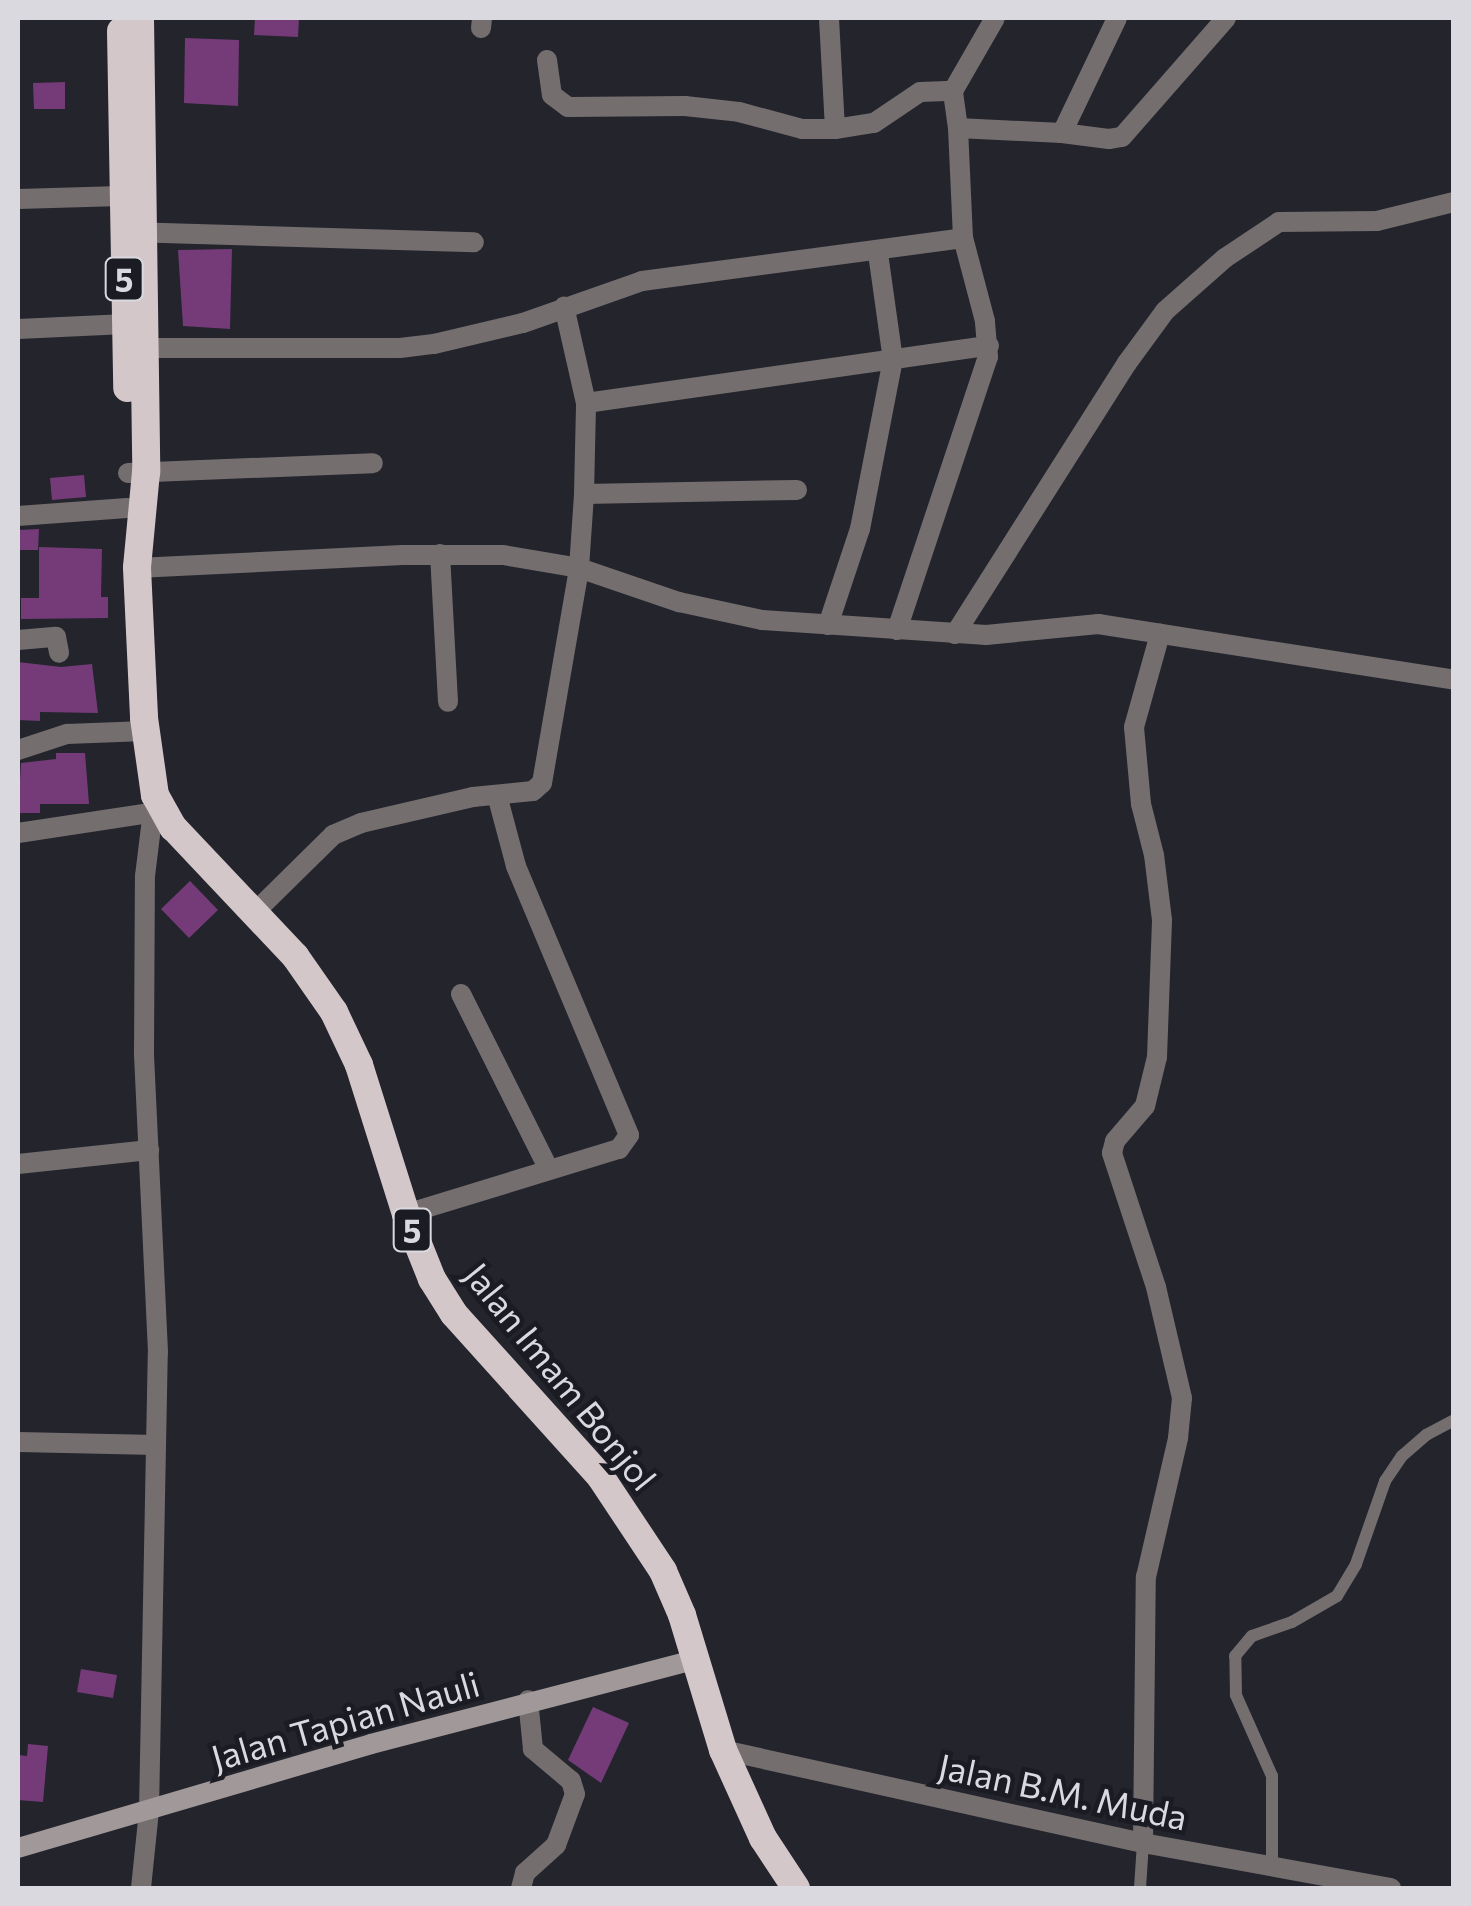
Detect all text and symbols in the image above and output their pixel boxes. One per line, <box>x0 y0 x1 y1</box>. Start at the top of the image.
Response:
road number: 5 <box>104 252 144 306</box>
road number: 5 <box>392 1203 432 1257</box>
street label: Jalan Imam Bonjol <box>456 1254 666 1498</box>
street label: Jalan Tapian Nauli <box>206 1662 484 1778</box>
street label: Jalan B.M. Muda <box>935 1744 1191 1838</box>

